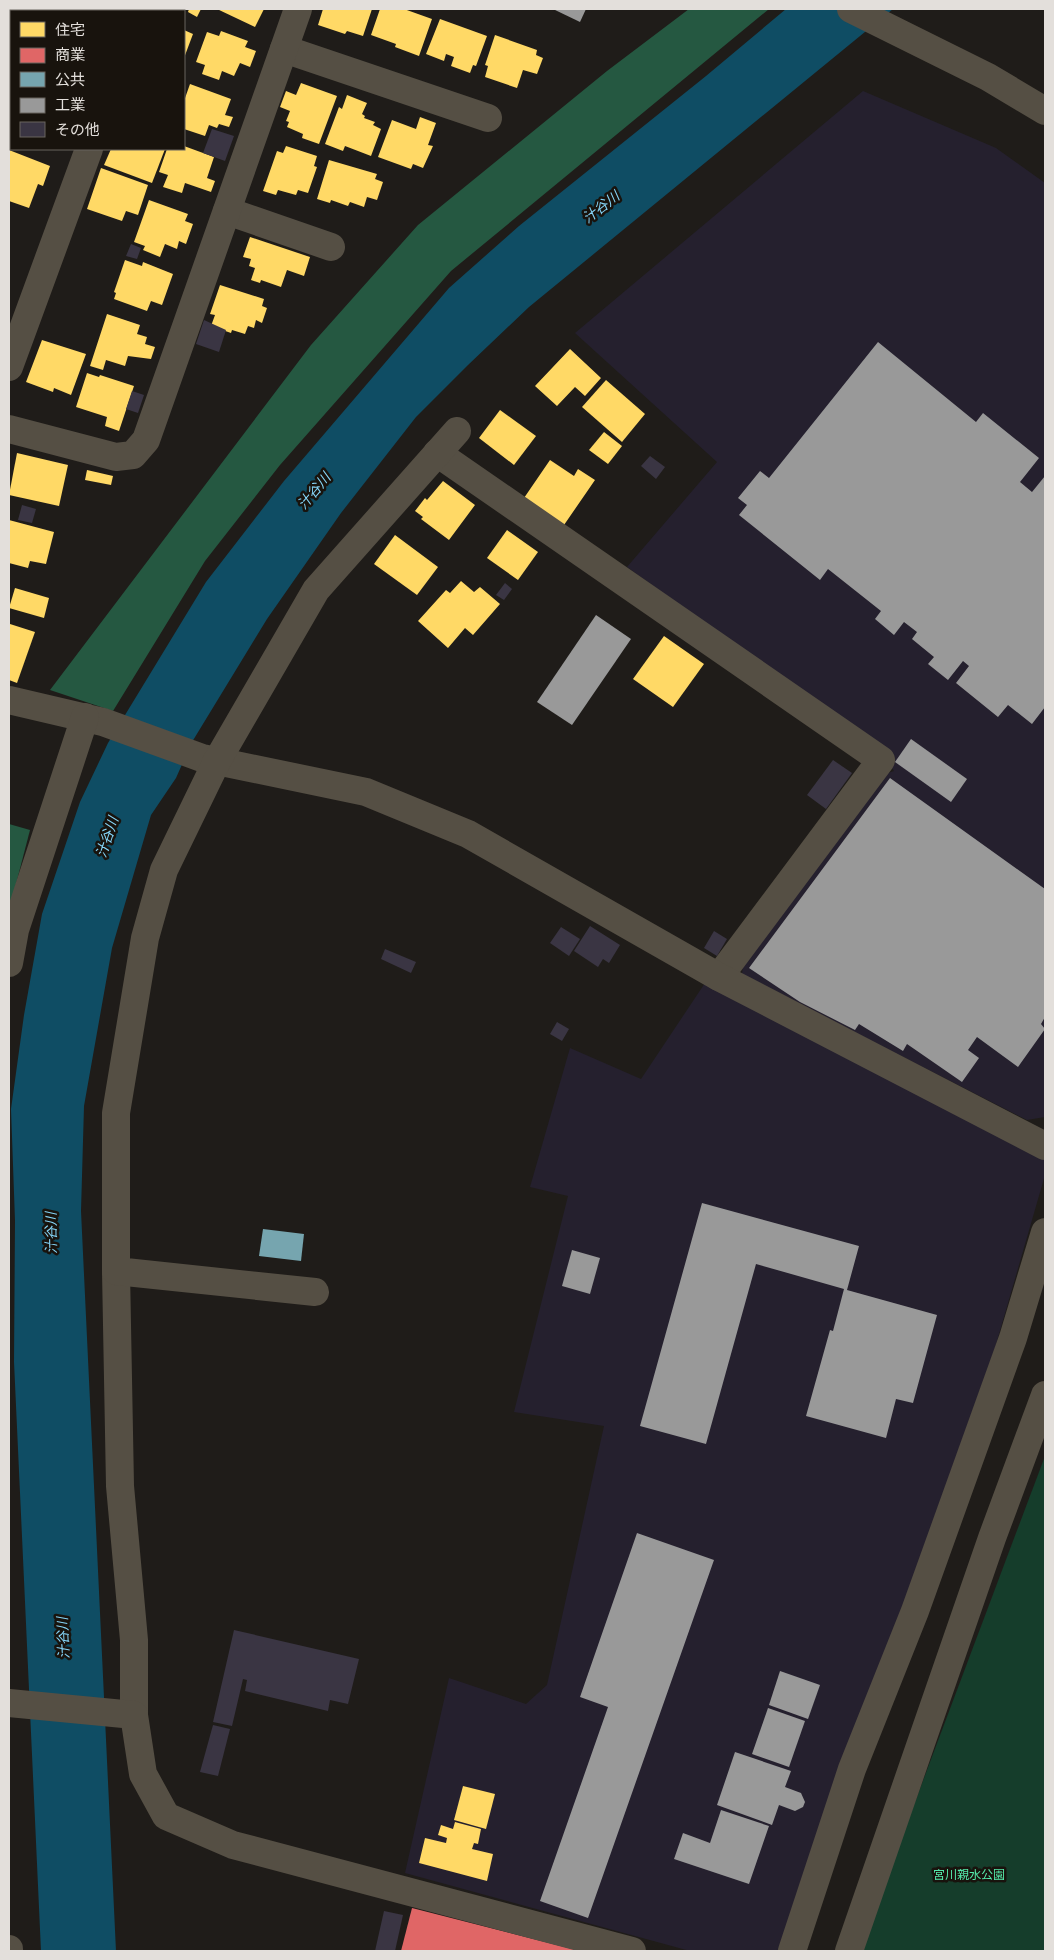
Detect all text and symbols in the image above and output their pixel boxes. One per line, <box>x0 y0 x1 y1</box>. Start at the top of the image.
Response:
legend <box>10 10 185 150</box>
text: 住宅 <box>55 20 85 39</box>
text: 商業 <box>55 45 85 64</box>
text: 公共 <box>55 70 85 89</box>
text: 工業 <box>55 95 85 114</box>
text: その他 <box>55 120 100 139</box>
water label: 汁谷川 <box>579 186 625 227</box>
water label: 汁谷川 <box>294 468 336 513</box>
water label: 汁谷川 <box>92 812 123 860</box>
water label: 汁谷川 <box>42 1210 60 1254</box>
water label: 汁谷川 <box>53 1615 73 1659</box>
park label: 宮川親水公園 <box>933 1867 1005 1882</box>

